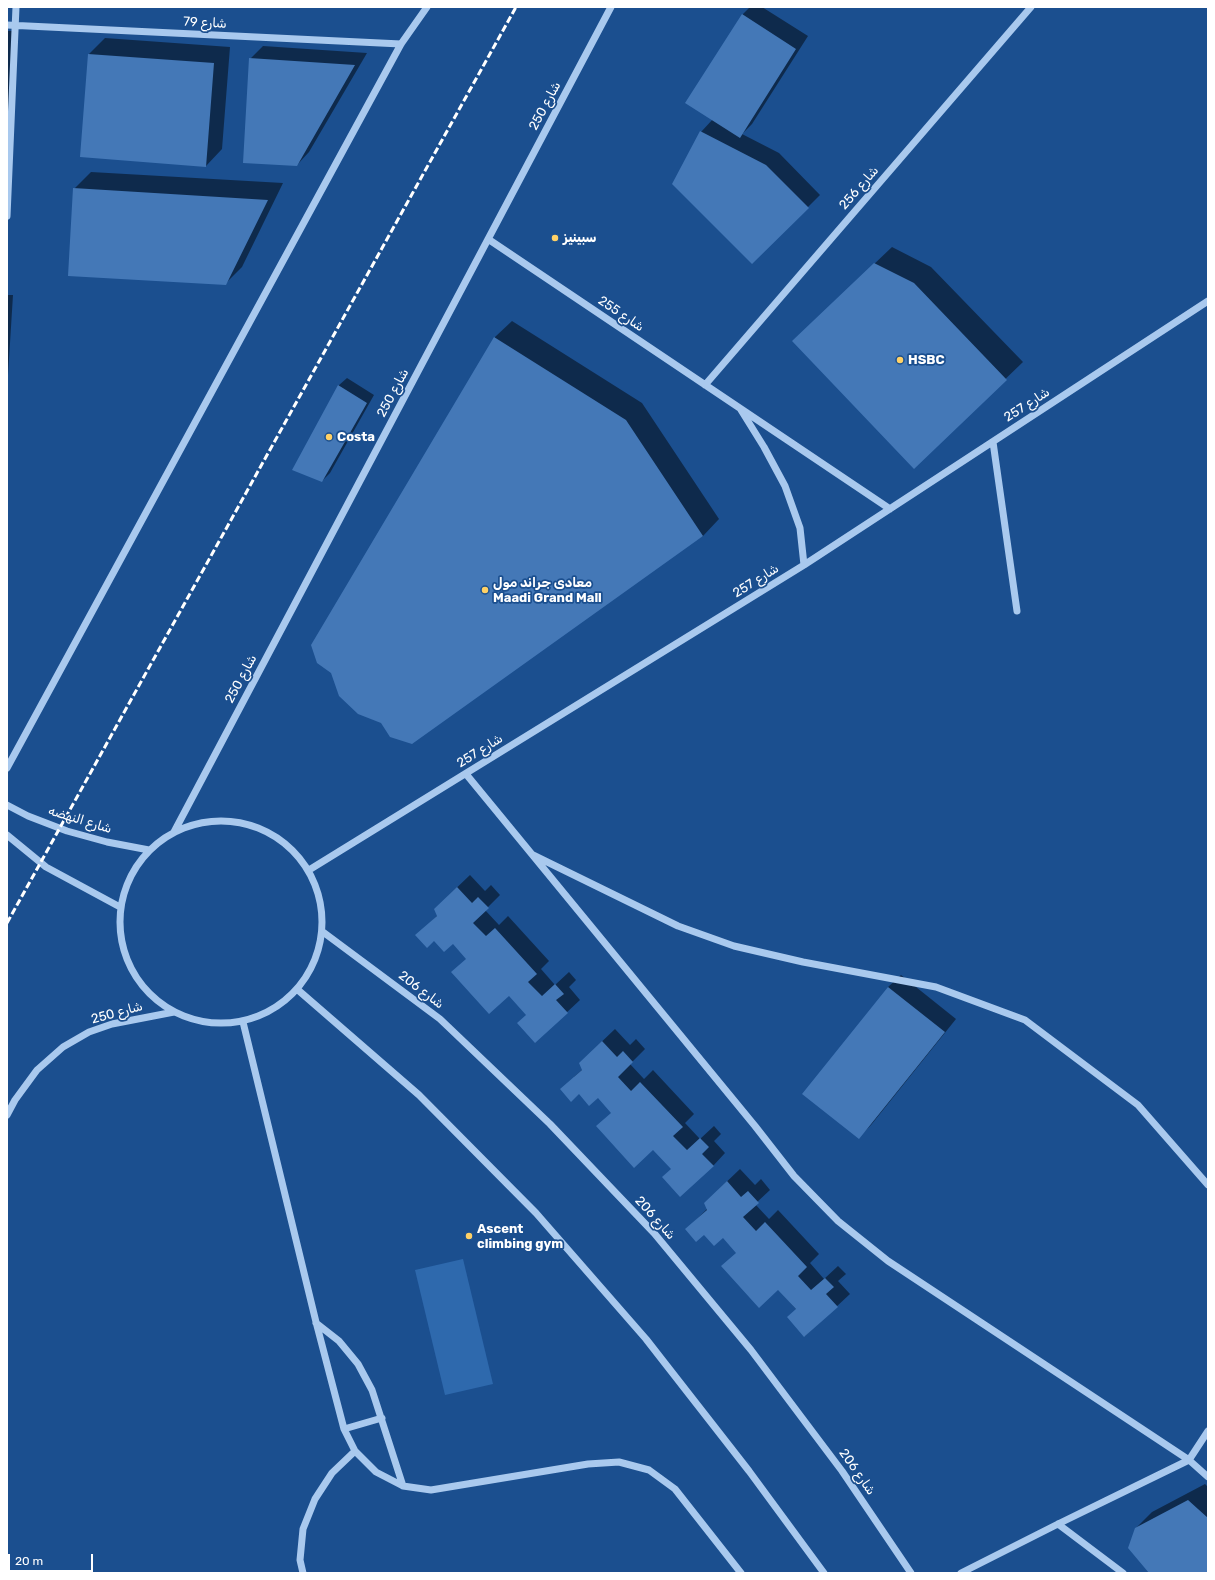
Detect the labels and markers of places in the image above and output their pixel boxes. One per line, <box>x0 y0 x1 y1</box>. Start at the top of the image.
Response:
place label: سبينيز <box>563 230 597 246</box>
marker: سبينيز <box>550 233 560 243</box>
place label: HSBC <box>908 352 945 368</box>
marker: HSBC <box>895 355 905 365</box>
place label: Costa <box>337 429 375 445</box>
marker: Costa <box>324 432 334 442</box>
place label: معادى جراند مول Maadi Grand Mall <box>493 575 602 606</box>
marker: معادى جراند مول Maadi Grand Mall <box>480 585 490 595</box>
place label: Ascent climbing gym <box>477 1221 563 1252</box>
marker: Ascent climbing gym <box>464 1231 474 1241</box>

